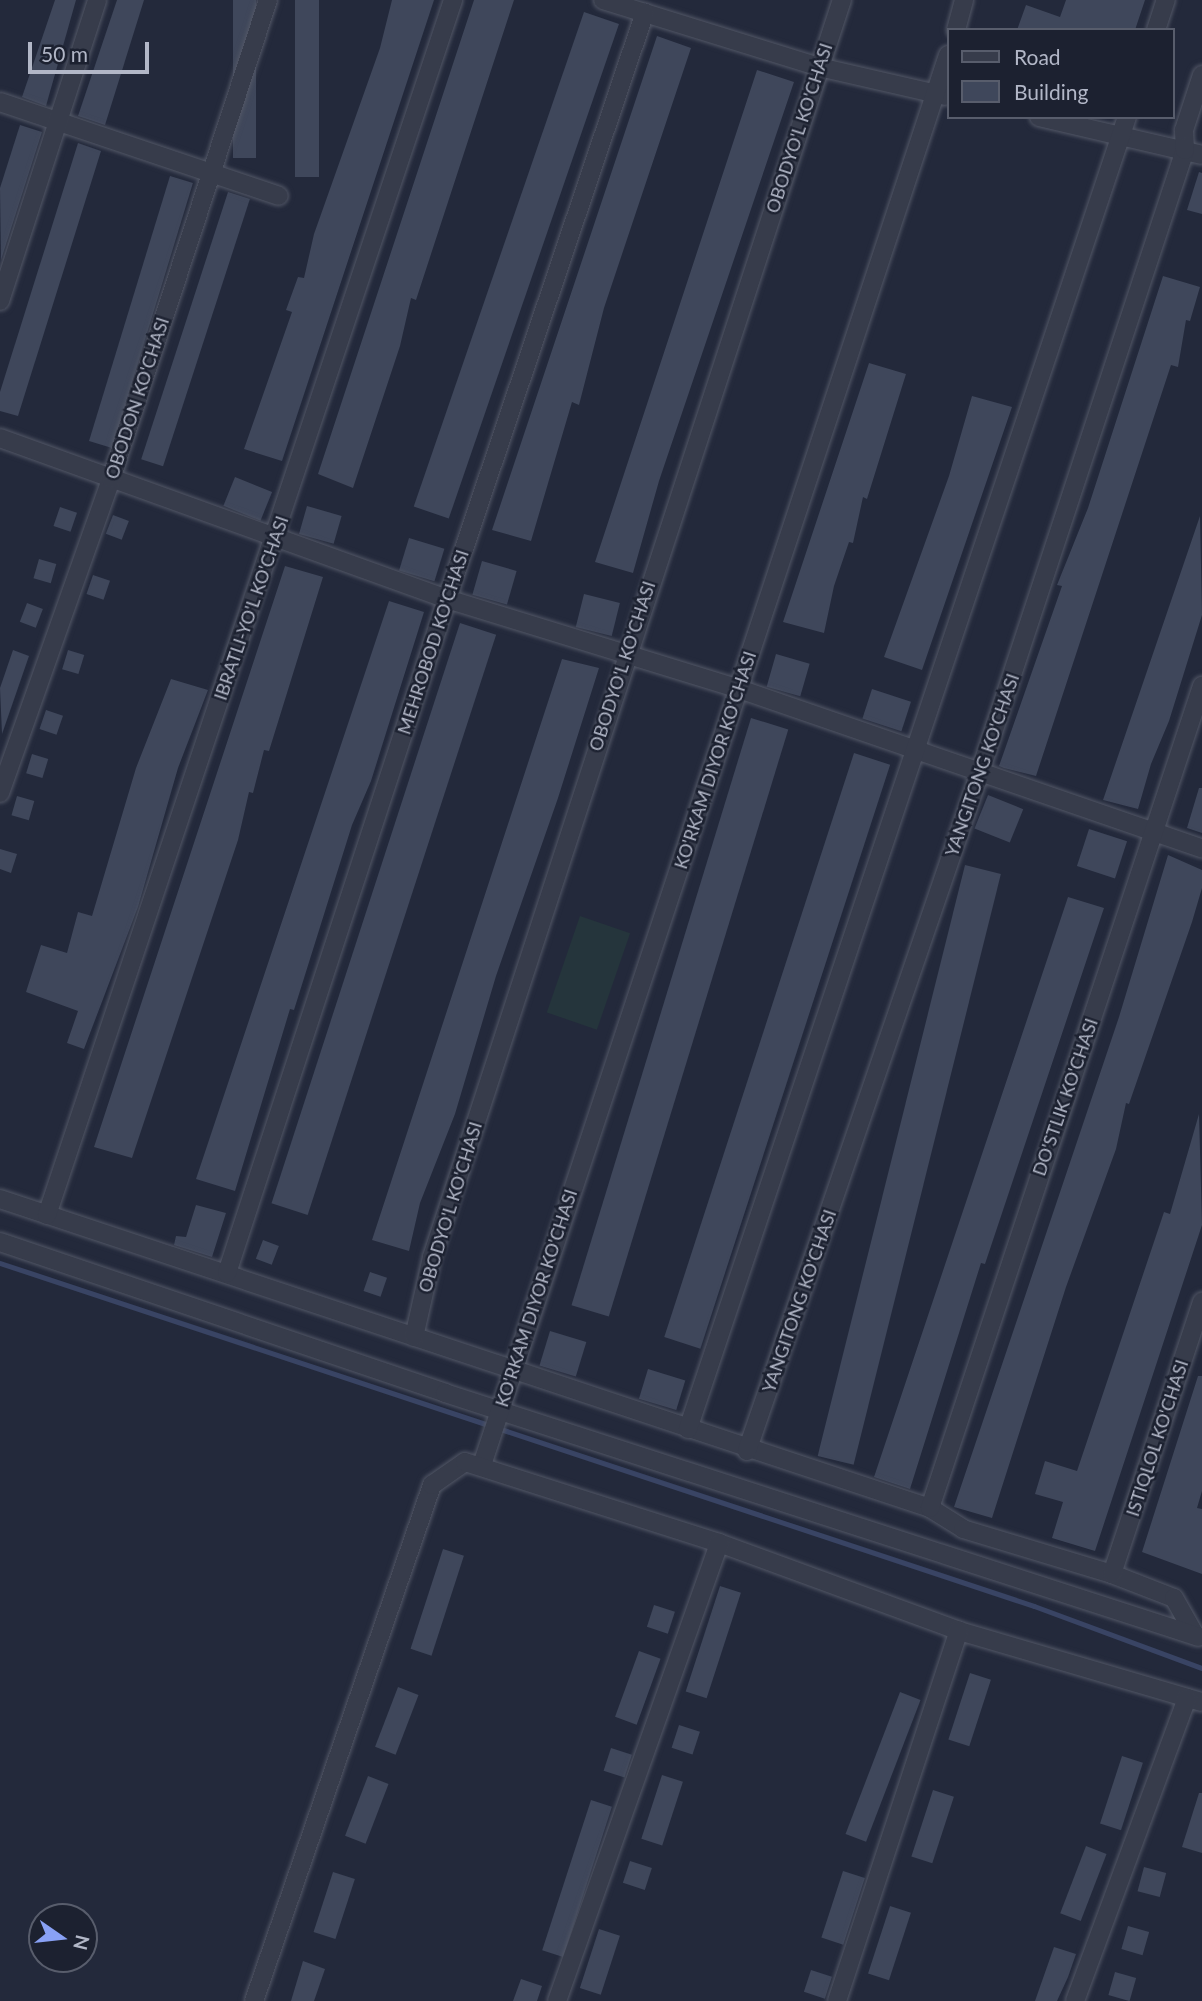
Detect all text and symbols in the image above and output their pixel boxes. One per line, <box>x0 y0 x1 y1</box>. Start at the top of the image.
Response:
scale bar <box>32 28 152 72</box>
legend <box>946 28 1174 119</box>
street label: OBODYO'L KO'CHASI <box>761 40 837 216</box>
text: 50 m <box>41 41 88 66</box>
text: Road <box>1014 44 1061 69</box>
text: Building <box>1014 79 1089 104</box>
street label: OBODON KO'CHASI <box>101 314 173 482</box>
street label: IBRATLI-YO'L KO'CHASI <box>209 513 293 703</box>
street label: MEHROBOD KO'CHASI <box>393 547 473 737</box>
street label: OBODYO'L KO'CHASI <box>584 578 660 754</box>
street label: KO'RKAM DIYOR KO'CHASI <box>670 648 760 872</box>
street label: YANGITONG KO'CHASI <box>941 671 1023 859</box>
street label: DO'STLIK KO'CHASI <box>1028 1015 1102 1179</box>
street label: OBODYO'L KO'CHASI <box>414 1119 486 1295</box>
street label: KO'RKAM DIYOR KO'CHASI <box>491 1186 581 1410</box>
street label: YANGITONG KO'CHASI <box>758 1207 840 1395</box>
street label: ISTIQLOL KO'CHASI <box>1121 1357 1193 1519</box>
north arrow <box>28 1903 98 1973</box>
text: N <box>69 1933 95 1953</box>

